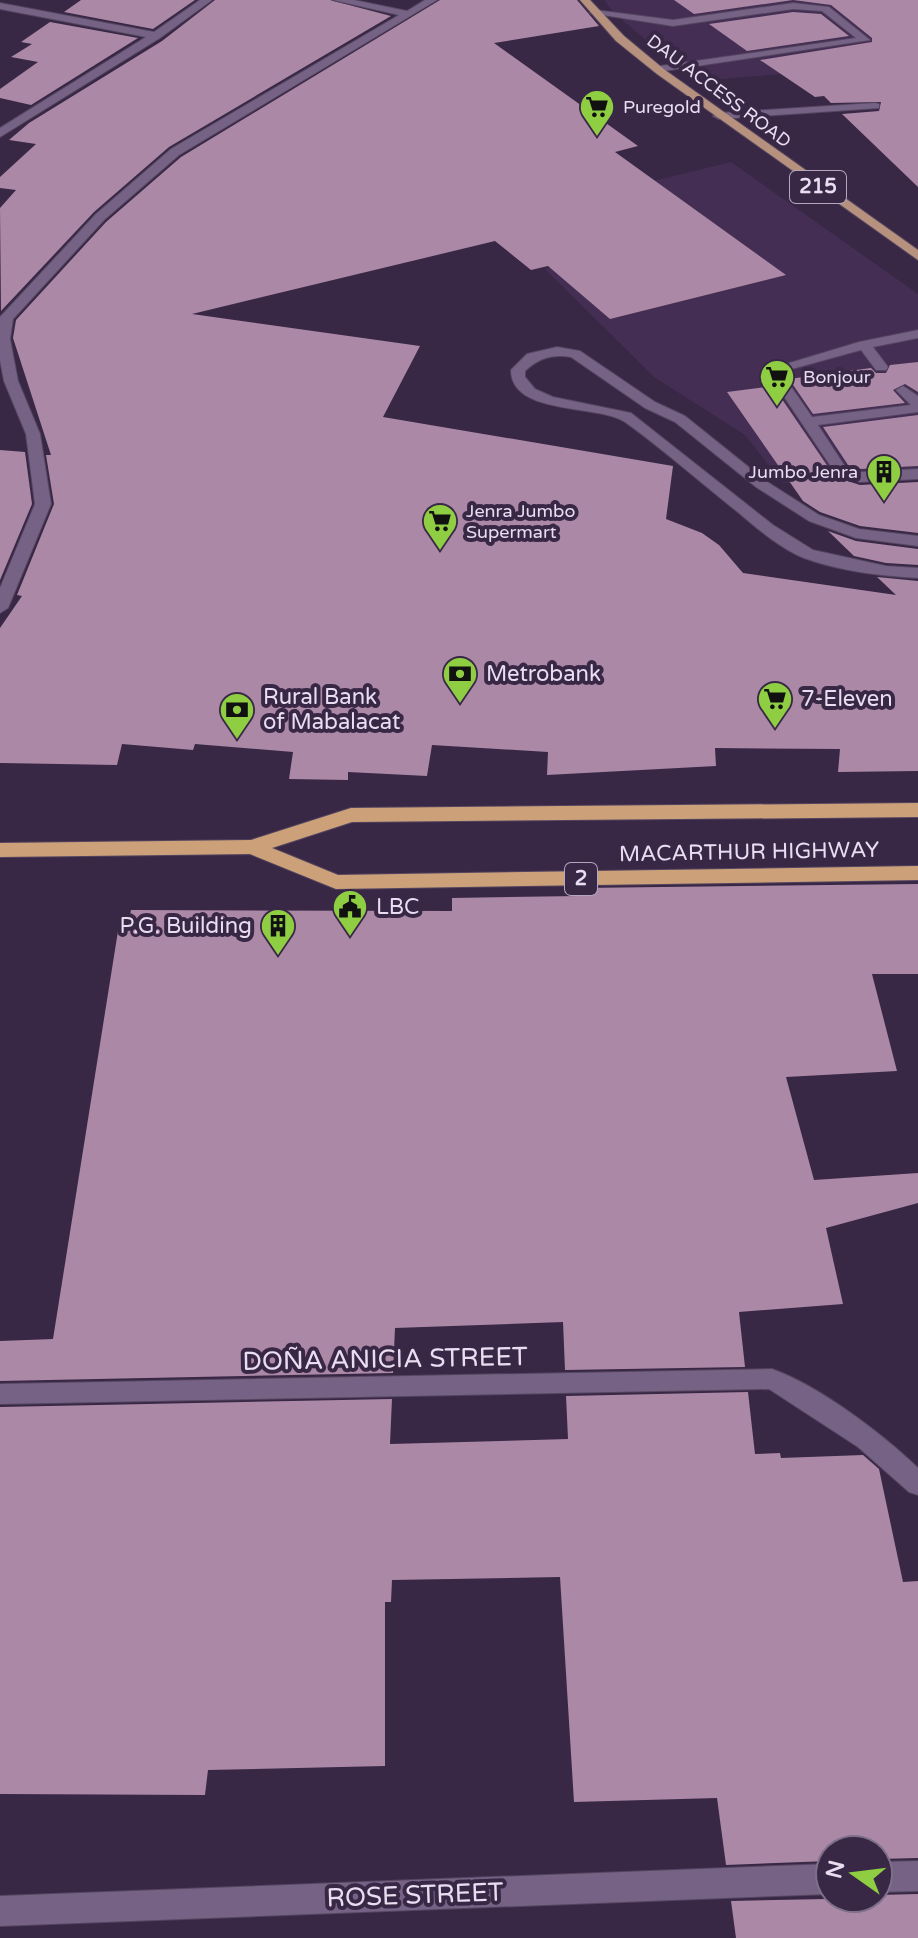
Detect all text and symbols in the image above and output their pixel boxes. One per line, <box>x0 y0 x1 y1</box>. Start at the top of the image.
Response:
street label: DAU ACCESS ROAD <box>643 30 795 152</box>
supermarket icon: Puregold <box>578 88 616 138</box>
place label: Puregold <box>623 96 701 118</box>
road number: 215 <box>790 171 846 203</box>
supermarket icon: Bonjour <box>758 358 796 408</box>
place label: Bonjour <box>803 366 871 388</box>
building icon: Jumbo Jenra <box>865 453 903 503</box>
place label: Jumbo Jenra <box>749 461 858 483</box>
place label: Jenra Jumbo Supermart <box>466 500 575 543</box>
supermarket icon: Jenra Jumbo Supermart <box>421 502 459 552</box>
bank icon: Metrobank <box>441 655 479 705</box>
place label: Metrobank <box>486 661 601 687</box>
supermarket icon: 7-Eleven <box>756 680 794 730</box>
place label: Rural Bank of Mabalacat <box>263 684 400 735</box>
place label: 7-Eleven <box>801 686 893 712</box>
bank icon: Rural Bank of Mabalacat <box>218 691 256 741</box>
street label: MACARTHUR HIGHWAY <box>619 837 879 867</box>
road number: 2 <box>565 863 597 895</box>
public building icon: LBC <box>331 888 369 938</box>
place label: LBC <box>376 894 419 920</box>
building icon: P.G. Building <box>259 907 297 957</box>
place label: P.G. Building <box>120 913 252 939</box>
street label: DOÑA ANICIA STREET <box>242 1341 528 1377</box>
north arrow <box>814 1834 894 1914</box>
text: N <box>821 1858 850 1881</box>
street label: ROSE STREET <box>326 1876 504 1914</box>

